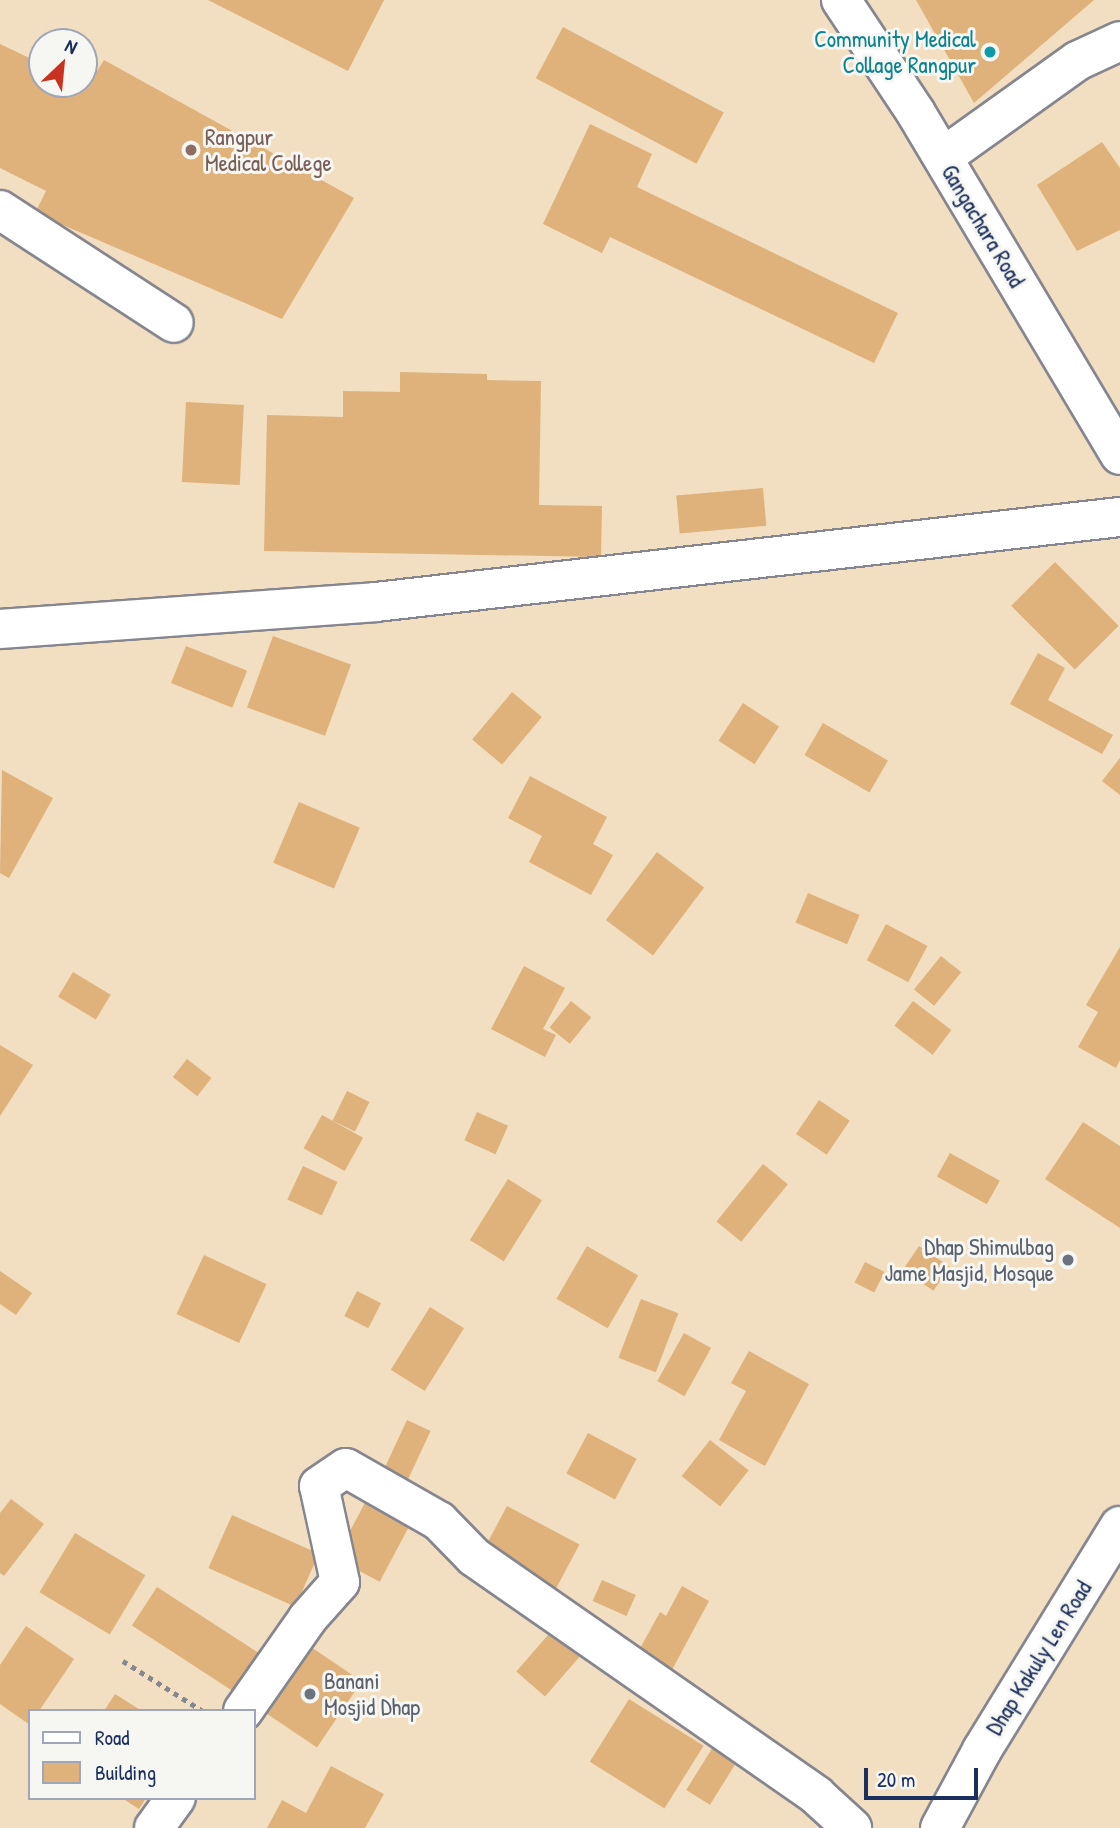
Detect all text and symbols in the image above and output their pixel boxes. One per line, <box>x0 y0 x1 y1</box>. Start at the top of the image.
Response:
place label: Community Medical Collage Rangpur <box>814 25 976 79</box>
north arrow <box>28 28 98 98</box>
text: N <box>61 32 82 60</box>
marker: Community Medical Collage Rangpur <box>982 44 998 60</box>
place label: Rangpur Medical College <box>205 123 332 177</box>
marker: Rangpur Medical College <box>183 142 199 158</box>
street label: Gangachara Road <box>936 160 1030 292</box>
place label: Dhap Shimulbag Jame Masjid, Mosque <box>885 1233 1054 1287</box>
marker: Dhap Shimulbag Jame Masjid, Mosque <box>1060 1252 1076 1268</box>
street label: Dhap Kakuly Len Road <box>980 1576 1098 1740</box>
place label: Banani Mosjid Dhap <box>324 1667 420 1721</box>
marker: Banani Mosjid Dhap <box>302 1686 318 1702</box>
legend <box>28 1709 256 1800</box>
text: Road <box>95 1723 129 1752</box>
scale bar <box>868 1755 982 1799</box>
text: Building <box>95 1758 156 1787</box>
text: 20 m <box>877 1765 915 1794</box>

